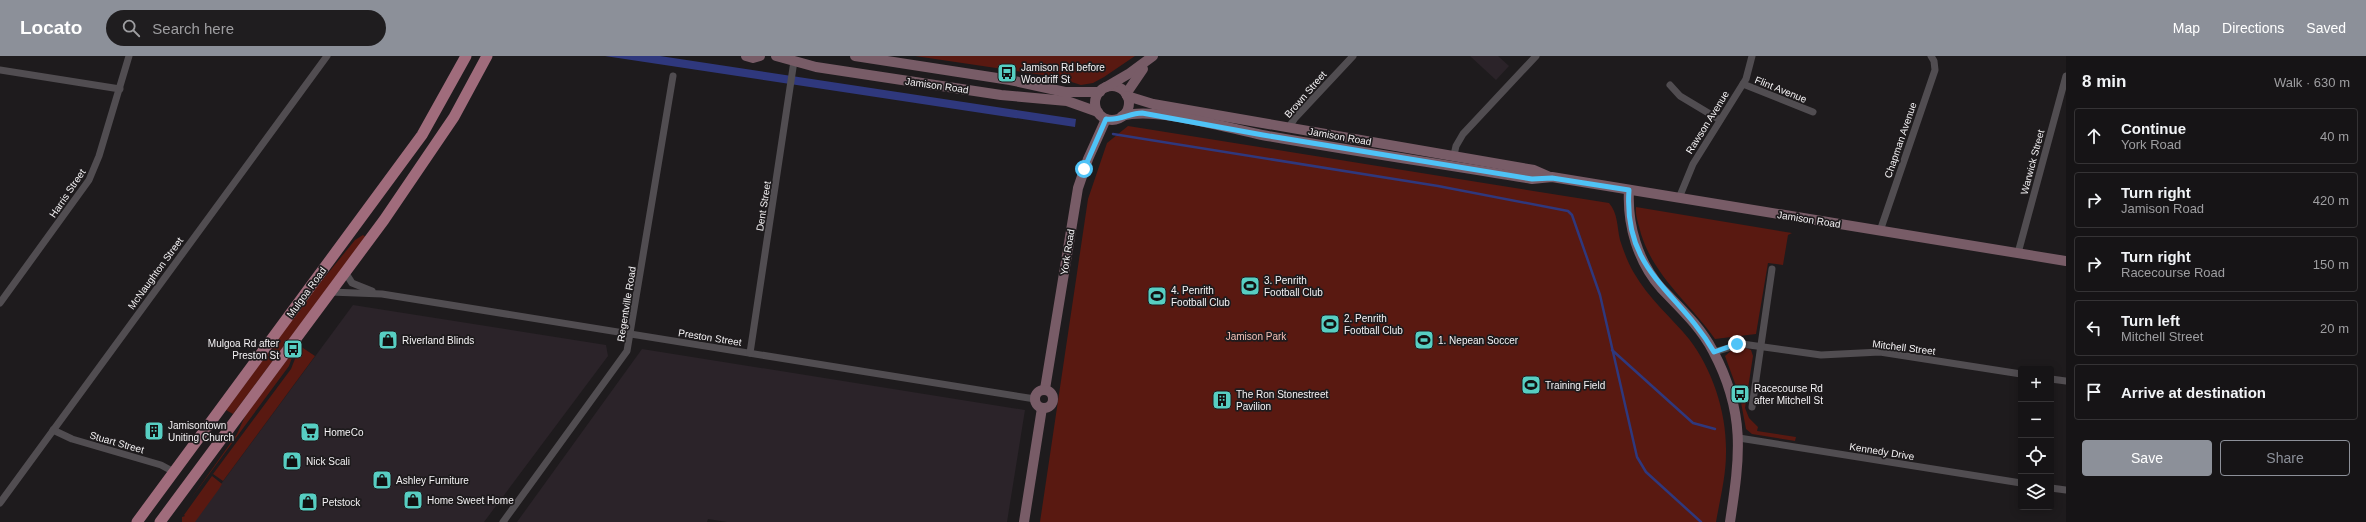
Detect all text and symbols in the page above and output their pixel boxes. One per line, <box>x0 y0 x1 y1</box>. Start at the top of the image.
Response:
search box <box>106 10 386 46</box>
text: Locato <box>20 17 82 38</box>
icon: search <box>120 17 142 39</box>
text: Search here <box>152 20 234 37</box>
text: Map <box>2173 20 2200 36</box>
text: Directions <box>2222 20 2284 36</box>
text: Saved <box>2306 20 2346 36</box>
bus stop icon: Jamison Rd before Woodriff St <box>996 62 1018 84</box>
place label: Jamison Rd before Woodriff St <box>1021 62 1105 85</box>
street label: Brown Street <box>1282 69 1329 120</box>
text: 8 min <box>2082 72 2126 91</box>
street label: Flint Avenue <box>1753 74 1809 105</box>
text: Walk · 630 m <box>2274 75 2350 90</box>
street label: Jamison Road <box>905 76 969 95</box>
street label: Rawson Avenue <box>1684 88 1731 156</box>
street label: Chapman Avenue <box>1882 100 1919 179</box>
text: Continue <box>2121 120 2186 137</box>
icon: ahead <box>2083 125 2105 147</box>
street label: Jamison Road <box>1307 126 1372 147</box>
street label: Warwick Street <box>2019 128 2047 196</box>
text: 40 m <box>2320 129 2349 144</box>
text: York Road <box>2121 137 2181 152</box>
route start <box>1075 160 1093 178</box>
street label: Harris Street <box>47 167 88 220</box>
street label: Dent Street <box>754 180 773 232</box>
text: Turn right <box>2121 184 2191 201</box>
icon: right <box>2083 189 2105 211</box>
text: 420 m <box>2313 193 2349 208</box>
text: Jamison Road <box>2121 201 2204 216</box>
street label: Jamison Road <box>1776 209 1841 230</box>
street label: York Road <box>1058 228 1077 276</box>
street label: McNaughton Street <box>126 235 185 311</box>
text: Turn right <box>2121 248 2191 265</box>
icon: right <box>2083 253 2105 275</box>
text: 150 m <box>2313 257 2349 272</box>
street label: Mulgoa Road <box>284 265 328 320</box>
text: Racecourse Road <box>2121 265 2225 280</box>
street label: Regentville Road <box>615 266 638 343</box>
sports icon: 3. Penrith Football Club <box>1239 275 1261 297</box>
place label: 3. Penrith Football Club <box>1264 275 1323 298</box>
sports icon: 4. Penrith Football Club <box>1146 285 1168 307</box>
place label: 4. Penrith Football Club <box>1171 285 1230 308</box>
text: Turn left <box>2121 312 2180 329</box>
sports icon: 2. Penrith Football Club <box>1319 313 1341 335</box>
place label: 2. Penrith Football Club <box>1344 313 1403 336</box>
icon: left <box>2083 317 2105 339</box>
text: 20 m <box>2320 321 2349 336</box>
street label: Preston Street <box>677 327 743 348</box>
shop icon: Riverland Blinds <box>377 329 399 351</box>
sports icon: 1. Nepean Soccer <box>1413 329 1435 351</box>
text: Mitchell Street <box>2121 329 2203 344</box>
park label: Jamison Park <box>1226 331 1287 342</box>
place label: Riverland Blinds <box>402 335 474 346</box>
place label: 1. Nepean Soccer <box>1438 335 1519 346</box>
route end <box>1728 335 1746 353</box>
place label: Mulgoa Rd after Preston St <box>208 338 280 361</box>
bus stop icon: Mulgoa Rd after Preston St <box>282 338 304 360</box>
street label: Mitchell Street <box>1872 338 1936 357</box>
map controls <box>2018 366 2054 510</box>
button: + <box>2018 366 2054 402</box>
sports icon: Training Field <box>1520 374 1542 396</box>
place label: Training Field <box>1545 380 1605 391</box>
icon: arrive <box>2083 381 2105 403</box>
bus stop icon: Racecourse Rd after Mitchell St <box>1729 383 1751 405</box>
place label: Racecourse Rd after Mitchell St <box>1754 383 1823 406</box>
text: Arrive at destination <box>2121 384 2266 401</box>
building icon: The Ron Stonestreet Pavilion <box>1211 389 1233 411</box>
place label: The Ron Stonestreet Pavilion <box>1236 389 1328 412</box>
button: − <box>2018 402 2054 438</box>
building icon: Jamisontown Uniting Church <box>143 420 165 442</box>
place label: Jamisontown Uniting Church <box>168 420 234 443</box>
supermarket icon: HomeCo <box>299 421 321 443</box>
place label: HomeCo <box>324 427 364 438</box>
street label: Stuart Street <box>88 429 146 456</box>
button: locate <box>2018 438 2054 474</box>
button: Save <box>2082 440 2212 476</box>
button: Share <box>2220 440 2350 476</box>
street label: Kennedy Drive <box>1849 441 1916 462</box>
shop icon: Nick Scali <box>281 450 303 472</box>
place label: Nick Scali <box>306 456 350 467</box>
shop icon: Ashley Furniture <box>371 469 393 491</box>
button: layers <box>2018 474 2054 510</box>
place label: Ashley Furniture <box>396 475 469 486</box>
shop icon: Home Sweet Home <box>402 489 424 511</box>
shop icon: Petstock <box>297 491 319 513</box>
place label: Home Sweet Home <box>427 495 514 506</box>
place label: Petstock <box>322 497 361 508</box>

